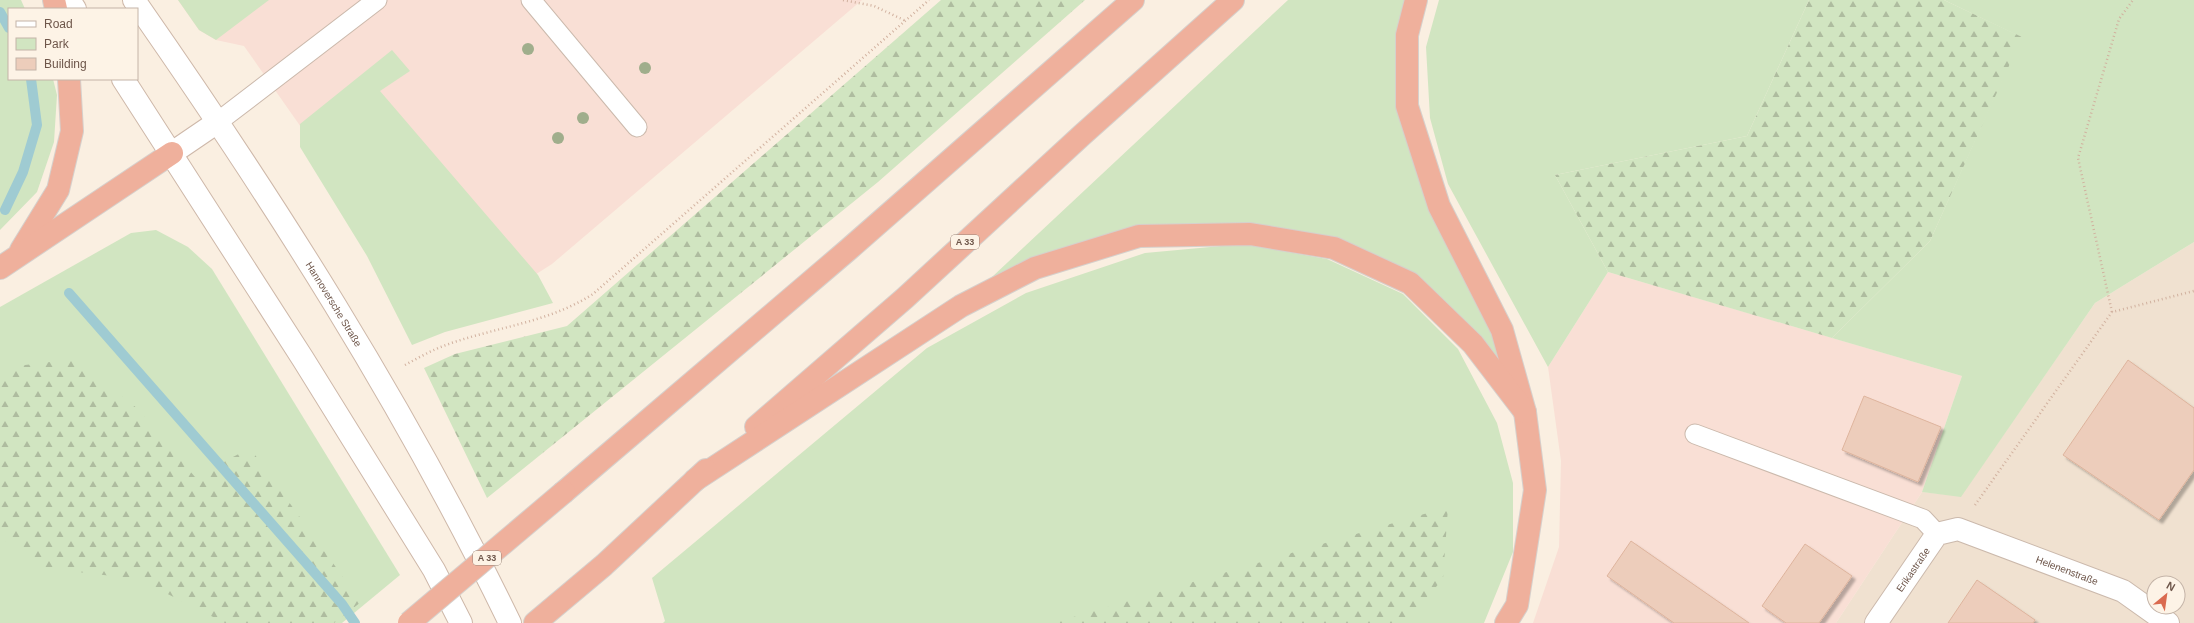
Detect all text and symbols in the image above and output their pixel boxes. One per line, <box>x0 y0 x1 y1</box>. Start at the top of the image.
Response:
legend <box>8 8 138 80</box>
text: Road <box>44 17 73 31</box>
text: Park <box>44 37 70 51</box>
text: Building <box>44 57 87 71</box>
road number: A 33 <box>951 235 979 249</box>
street label: Hannoversche Straße <box>304 260 364 349</box>
street label: Erikastraße <box>1894 545 1932 594</box>
road number: A 33 <box>473 551 501 565</box>
street label: Helenenstraße <box>2034 553 2100 587</box>
north arrow <box>2146 575 2186 615</box>
text: N <box>2164 579 2177 593</box>

